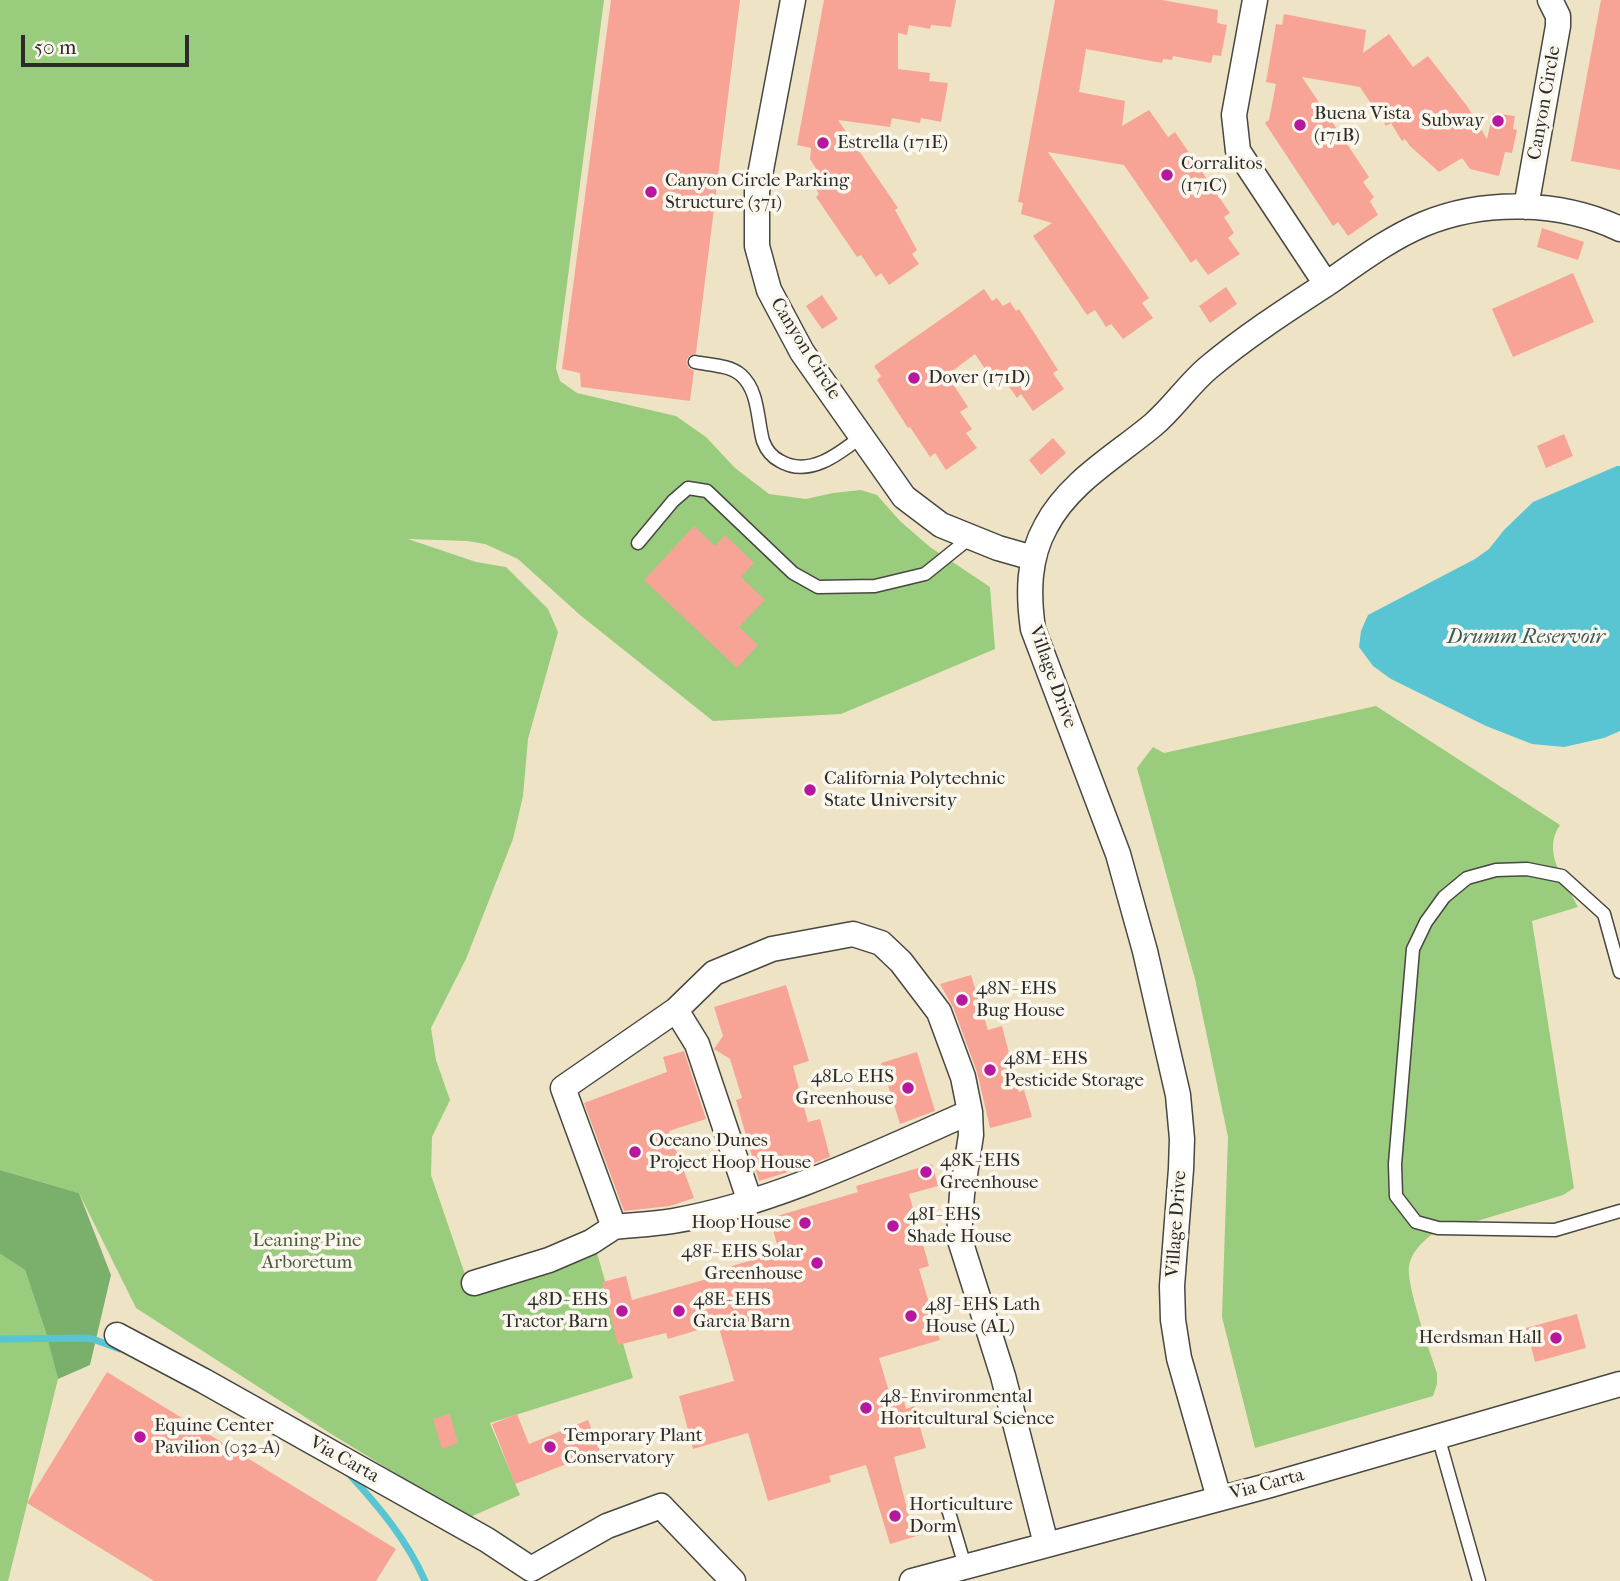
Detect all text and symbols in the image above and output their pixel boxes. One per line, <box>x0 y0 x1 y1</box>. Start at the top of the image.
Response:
scale bar <box>24 21 192 65</box>
text: 50 m <box>34 35 77 59</box>
street label: Canyon Circle <box>1524 44 1566 162</box>
place label: Buena Vista (171B) <box>1314 103 1411 147</box>
place label: Subway <box>1421 110 1484 132</box>
marker: Subway <box>1490 113 1506 129</box>
marker: Buena Vista (171B) <box>1292 117 1308 133</box>
place label: Estrella (171E) <box>837 132 948 154</box>
marker: Estrella (171E) <box>815 135 831 151</box>
place label: Corralitos (171C) <box>1181 153 1262 197</box>
marker: Corralitos (171C) <box>1159 167 1175 183</box>
place label: Canyon Circle Parking Structure (371) <box>665 170 849 214</box>
marker: Canyon Circle Parking Structure (371) <box>643 184 659 200</box>
street label: Canyon Circle <box>765 294 845 404</box>
place label: Dover (171D) <box>928 367 1030 389</box>
marker: Dover (171D) <box>906 370 922 386</box>
street label: Village Drive <box>1023 623 1081 731</box>
water label: Drumm Reservoir <box>1447 625 1605 651</box>
place label: California Polytechnic State University <box>824 768 1005 812</box>
marker: California Polytechnic State University <box>802 782 818 798</box>
place label: 48N- EHS Bug House <box>976 978 1065 1022</box>
marker: 48N- EHS Bug House <box>954 992 970 1008</box>
place label: 48M- EHS Pesticide Storage <box>1004 1048 1144 1092</box>
marker: 48M- EHS Pesticide Storage <box>982 1062 998 1078</box>
place label: 48L0 EHS Greenhouse <box>796 1066 894 1110</box>
marker: 48L0 EHS Greenhouse <box>900 1080 916 1096</box>
place label: Oceano Dunes Project Hoop House <box>649 1130 811 1174</box>
marker: Oceano Dunes Project Hoop House <box>627 1144 643 1160</box>
place label: 48K- EHS Greenhouse <box>940 1150 1038 1194</box>
marker: 48K- EHS Greenhouse <box>918 1164 934 1180</box>
street label: Village Drive <box>1162 1170 1192 1278</box>
place label: 48I- EHS Shade House <box>907 1204 1012 1248</box>
place label: Hoop House <box>691 1212 791 1234</box>
marker: Hoop House <box>797 1215 813 1231</box>
marker: 48I- EHS Shade House <box>885 1218 901 1234</box>
park label: Leaning Pine Arboretum <box>252 1230 362 1274</box>
place label: 48F- EHS Solar Greenhouse <box>681 1241 803 1285</box>
marker: 48F- EHS Solar Greenhouse <box>809 1255 825 1271</box>
place label: 48D- EHS Tractor Barn <box>503 1289 608 1333</box>
place label: 48E- EHS Garcia Barn <box>693 1289 790 1333</box>
place label: 48J- EHS Lath House (AL) <box>925 1294 1040 1338</box>
marker: 48D- EHS Tractor Barn <box>614 1303 630 1319</box>
marker: 48E- EHS Garcia Barn <box>671 1303 687 1319</box>
marker: 48J- EHS Lath House (AL) <box>903 1308 919 1324</box>
place label: Herdsman Hall <box>1419 1327 1542 1349</box>
marker: Herdsman Hall <box>1548 1330 1564 1346</box>
place label: 48- Environmental Horitcultural Science <box>880 1386 1054 1430</box>
marker: 48- Environmental Horitcultural Science <box>858 1400 874 1416</box>
place label: Equine Center Pavilion (032-A) <box>154 1415 280 1459</box>
place label: Temporary Plant Conservatory <box>564 1425 703 1469</box>
marker: Equine Center Pavilion (032-A) <box>132 1429 148 1445</box>
street label: Via Carta <box>305 1432 383 1488</box>
marker: Temporary Plant Conservatory <box>542 1439 558 1455</box>
street label: Via Carta <box>1227 1464 1307 1506</box>
place label: Horticulture Dorm <box>909 1494 1013 1538</box>
marker: Horticulture Dorm <box>887 1508 903 1524</box>

